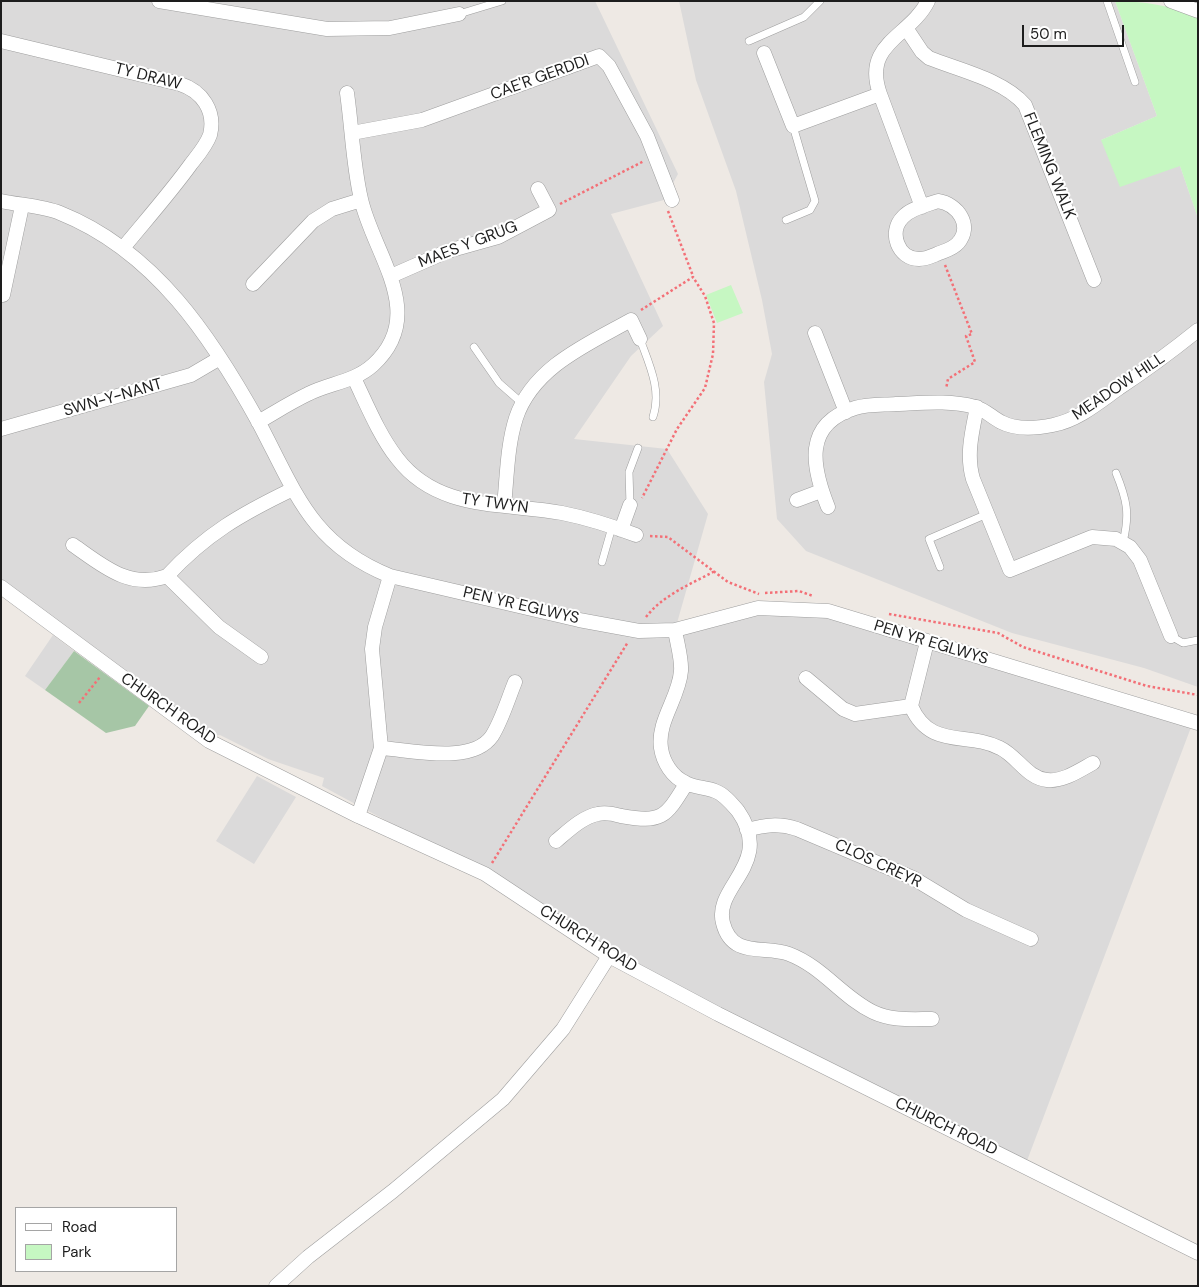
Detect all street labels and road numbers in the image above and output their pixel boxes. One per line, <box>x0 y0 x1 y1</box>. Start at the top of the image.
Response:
street label: CAE'R GERDDI <box>488 51 592 105</box>
street label: TY DRAW <box>113 59 183 95</box>
street label: FLEMING WALK <box>1019 110 1079 222</box>
street label: MAES Y GRUG <box>416 217 520 273</box>
street label: MEADOW HILL <box>1069 349 1169 425</box>
street label: SWN-Y-NANT <box>61 375 165 421</box>
street label: TY TWYN <box>460 490 530 518</box>
street label: PEN YR EGLWYS <box>461 583 581 629</box>
street label: PEN YR EGLWYS <box>872 616 990 670</box>
street label: CHURCH ROAD <box>117 669 219 749</box>
street label: CLOS CREYR <box>832 836 924 892</box>
street label: CHURCH ROAD <box>536 901 640 977</box>
street label: CHURCH ROAD <box>892 1094 1000 1160</box>

